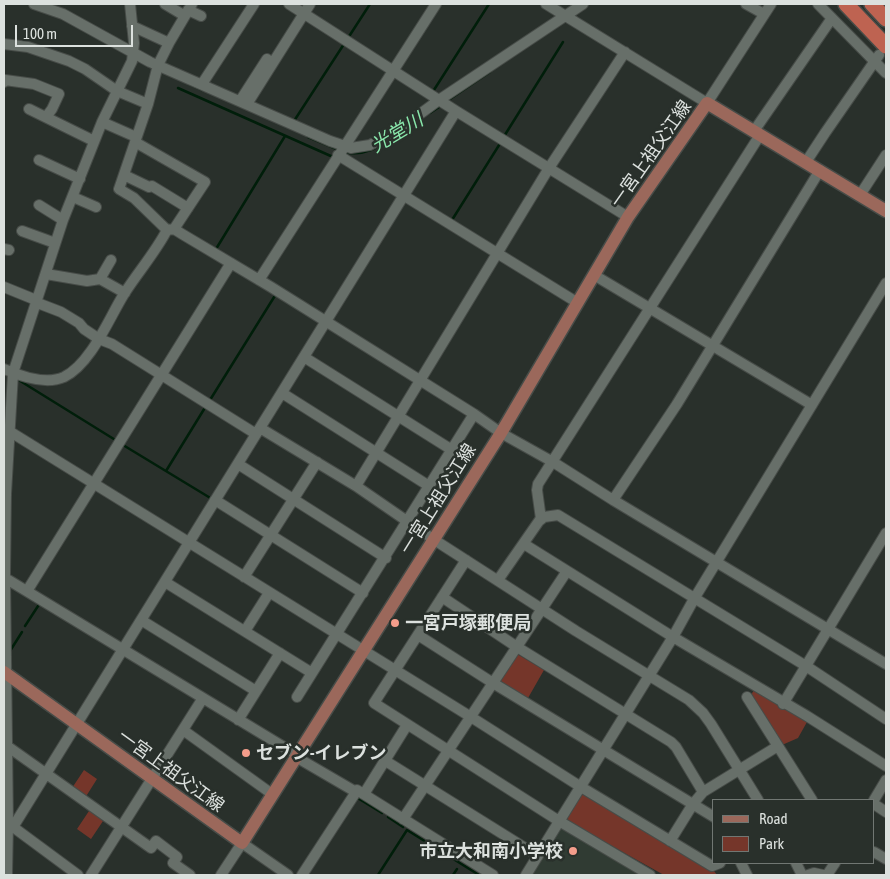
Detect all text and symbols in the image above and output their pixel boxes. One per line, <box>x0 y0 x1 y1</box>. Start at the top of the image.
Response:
scale bar <box>18 15 135 47</box>
text: 100 m <box>23 25 57 42</box>
street label: 一宮上祖父江線 <box>606 96 696 212</box>
water label: 光堂川 <box>367 109 427 157</box>
street label: 一宮上祖父江線 <box>395 440 481 558</box>
place label: 一宮戸塚郵便局 <box>405 612 531 634</box>
marker: 一宮戸塚郵便局 <box>389 617 401 629</box>
street label: 一宮上祖父江線 <box>114 725 228 817</box>
place label: セブン-イレブン <box>256 742 386 764</box>
marker: セブン-イレブン <box>240 747 252 759</box>
legend <box>712 799 875 864</box>
text: Road <box>759 810 788 827</box>
text: Park <box>759 835 784 852</box>
place label: 市立大和南小学校 <box>419 840 563 862</box>
marker: 市立大和南小学校 <box>567 845 579 857</box>

